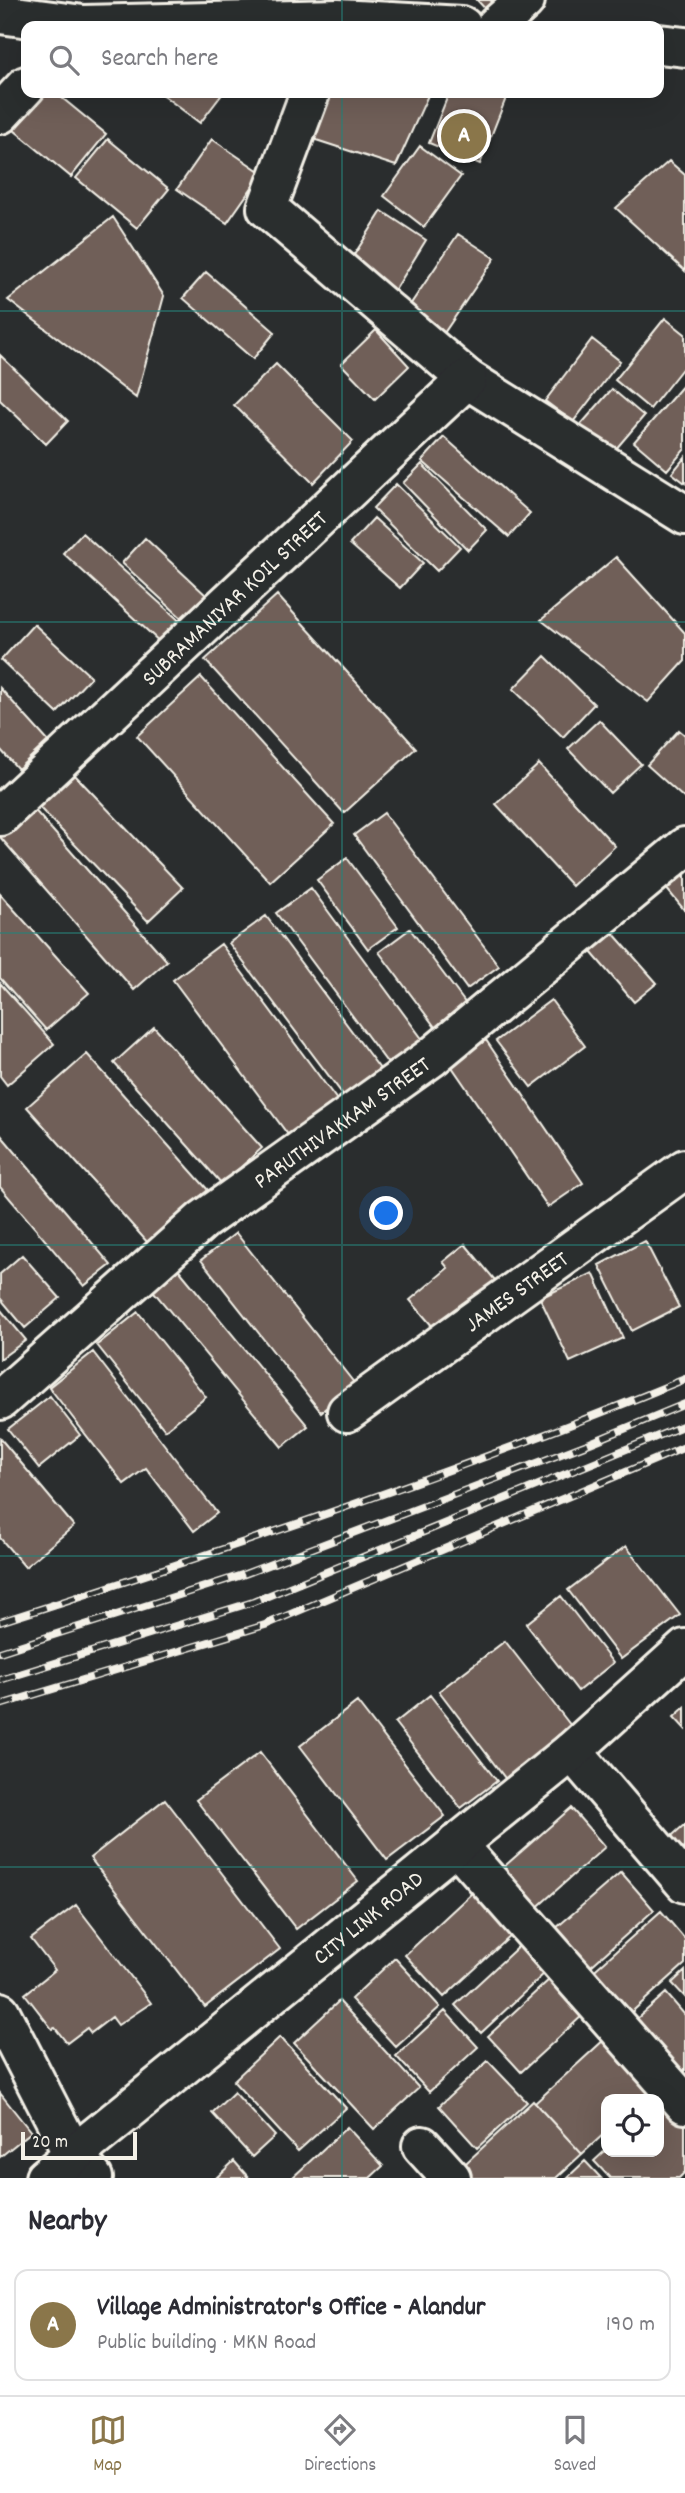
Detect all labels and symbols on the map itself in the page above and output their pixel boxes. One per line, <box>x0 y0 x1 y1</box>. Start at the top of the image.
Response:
pin: A <box>441 110 487 162</box>
street label: SUBRAMANIYAR KOIL STREET <box>136 504 337 695</box>
street label: PARUTHIVAKKAM STREET <box>248 1050 439 1199</box>
your location <box>369 1196 403 1230</box>
street label: JAMES STREET <box>459 1245 577 1342</box>
street label: CITY LINK ROAD <box>307 1864 432 1974</box>
scale bar <box>21 2129 136 2161</box>

